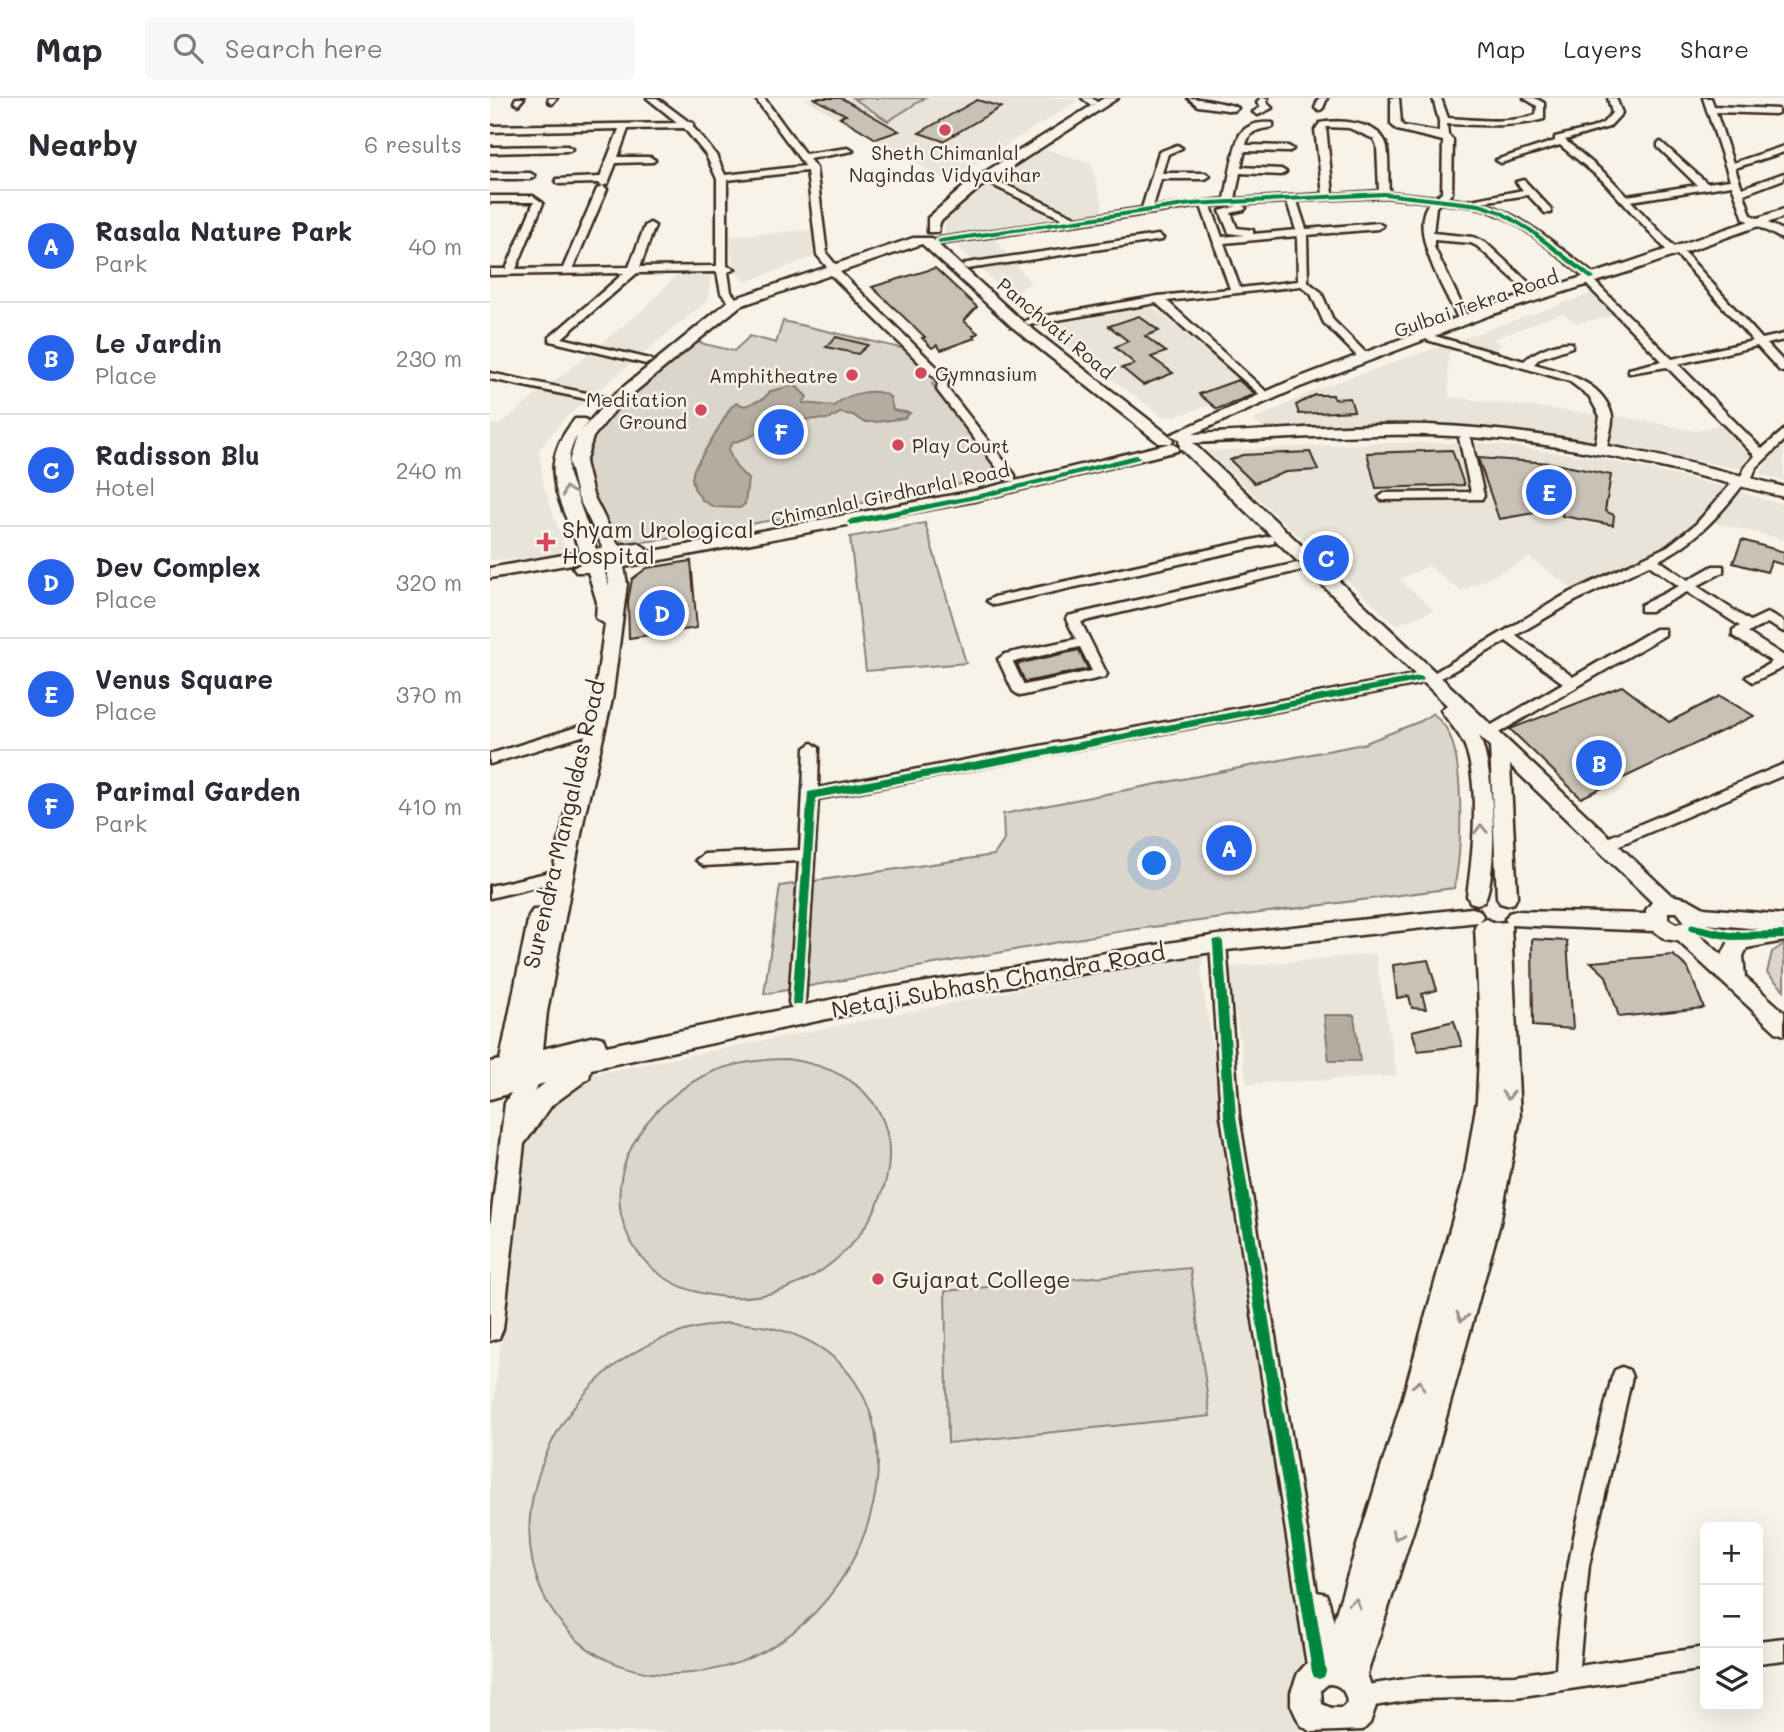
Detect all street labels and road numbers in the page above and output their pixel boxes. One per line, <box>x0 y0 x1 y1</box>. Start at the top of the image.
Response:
street label: Gulbai Tekra Road <box>1390 263 1562 343</box>
street label: Panchvati Road <box>992 272 1120 384</box>
street label: Chimanlal Girdharlal Road <box>768 456 1012 532</box>
street label: Surendra Mangaldas Road <box>515 677 611 971</box>
street label: Netaji Subhash Chandra Road <box>829 936 1167 1024</box>

